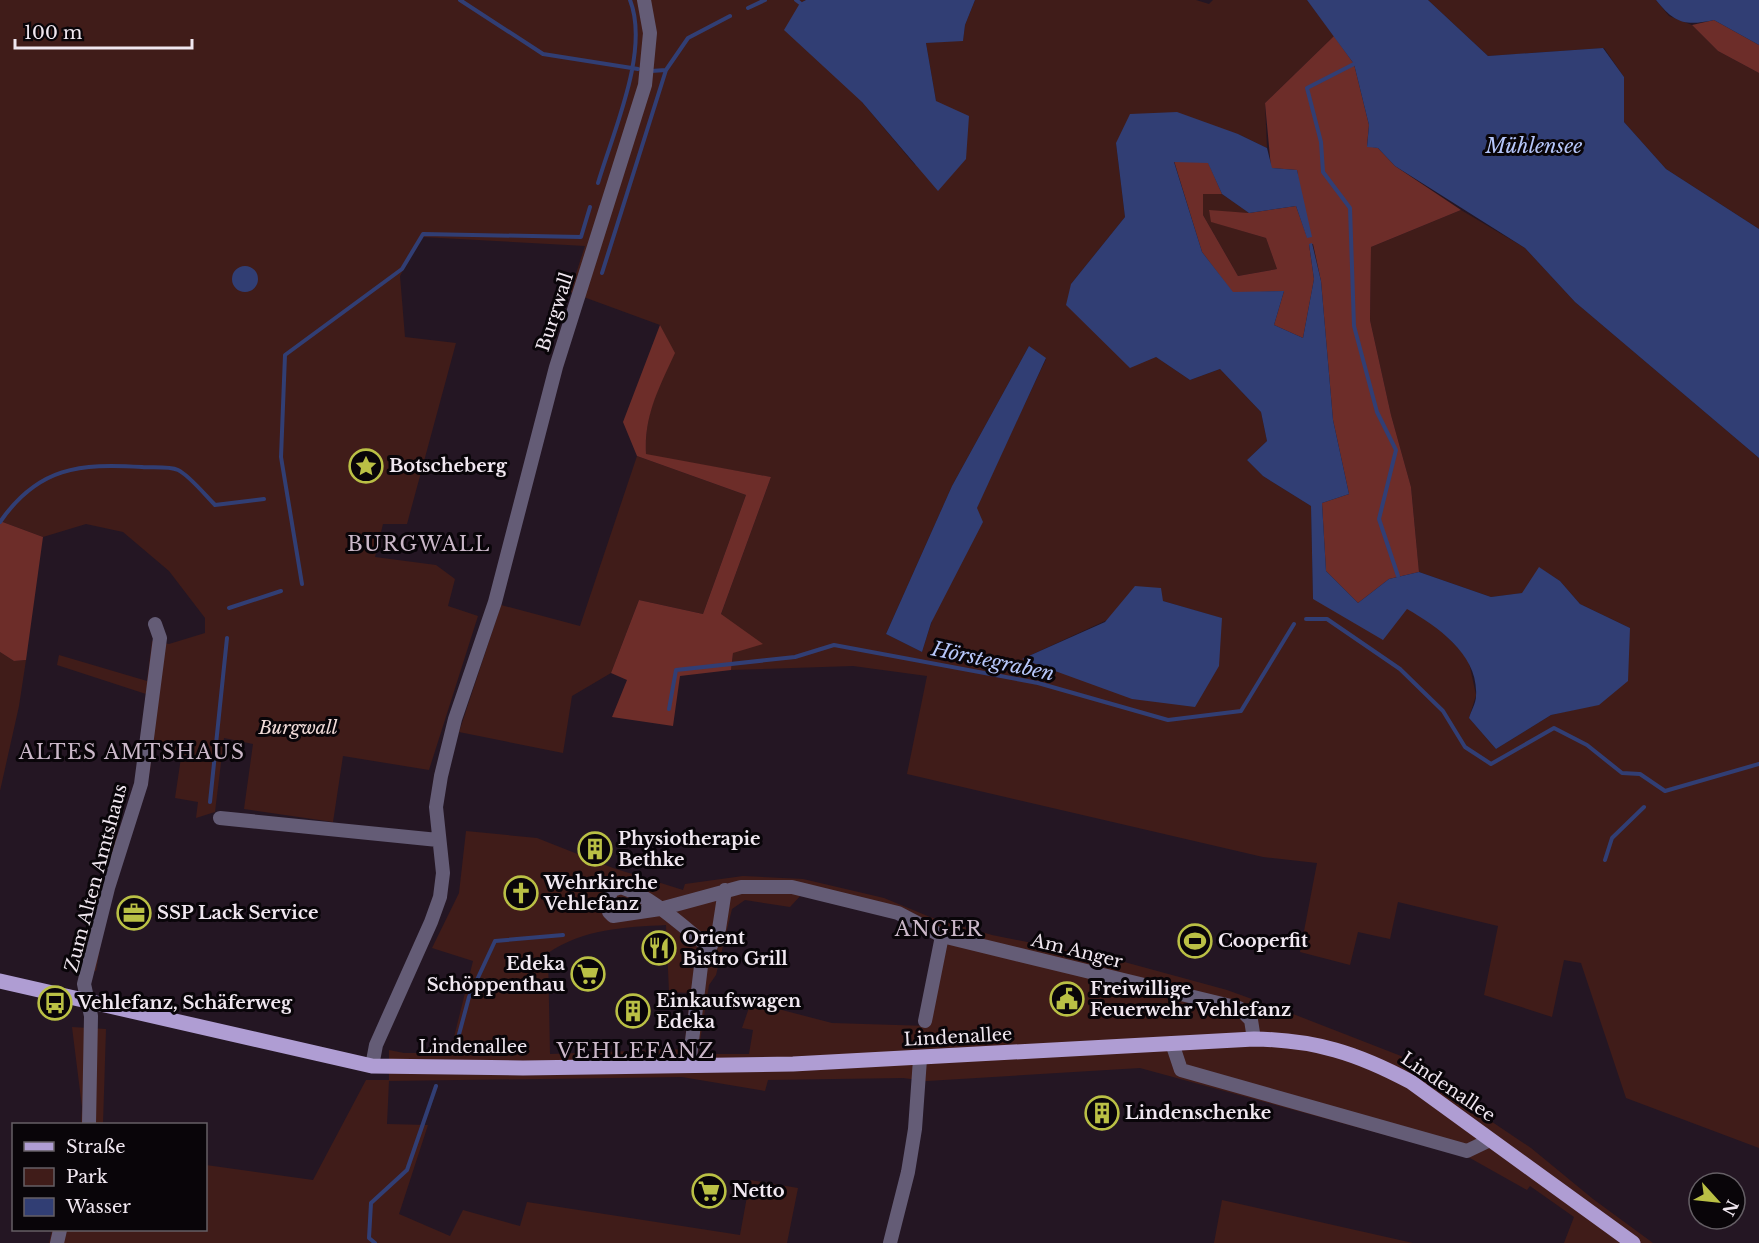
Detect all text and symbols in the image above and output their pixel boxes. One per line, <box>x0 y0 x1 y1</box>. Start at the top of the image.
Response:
scale bar <box>15 12 192 50</box>
text: 100 m <box>24 22 82 44</box>
water label: Mühlensee <box>1485 134 1582 158</box>
street label: Burgwall <box>532 269 578 354</box>
place icon: Botscheberg <box>348 448 384 484</box>
place label: Botscheberg <box>389 455 508 477</box>
district label: BURGWALL <box>347 532 491 556</box>
water label: Hörstegraben <box>929 636 1056 686</box>
park label: Burgwall <box>258 717 338 739</box>
district label: ALTES AMTSHAUS <box>18 740 245 764</box>
street label: Zum Alten Amtshaus <box>60 781 132 975</box>
place label: Physiotherapie Bethke <box>618 828 761 871</box>
building icon: Physiotherapie Bethke <box>577 831 613 867</box>
place label: Wehrkirche Vehlefanz <box>543 872 658 915</box>
church icon: Wehrkirche Vehlefanz <box>503 875 539 911</box>
office icon: SSP Lack Service <box>116 895 152 931</box>
place label: SSP Lack Service <box>157 902 318 924</box>
district label: ANGER <box>894 917 983 941</box>
sports icon: Cooperfit <box>1177 923 1213 959</box>
place label: Orient Bistro Grill <box>682 927 788 970</box>
street label: Am Anger <box>1028 929 1125 973</box>
restaurant icon: Orient Bistro Grill <box>641 930 677 966</box>
place label: Cooperfit <box>1218 930 1308 952</box>
place label: Edeka Schöppenthau <box>427 953 566 996</box>
supermarket icon: Edeka Schöppenthau <box>570 956 606 992</box>
place label: Freiwillige Feuerwehr Vehlefanz <box>1090 978 1291 1021</box>
public building icon: Freiwillige Feuerwehr Vehlefanz <box>1049 981 1085 1017</box>
bus stop icon: Vehlefanz, Schäferweg <box>37 985 73 1021</box>
place label: Einkaufswagen Edeka <box>656 990 801 1033</box>
place label: Vehlefanz, Schäferweg <box>77 992 293 1014</box>
building icon: Einkaufswagen Edeka <box>615 993 651 1029</box>
street label: Lindenallee <box>903 1023 1013 1051</box>
street label: Lindenallee <box>419 1036 527 1058</box>
district label: VEHLEFANZ <box>555 1038 716 1064</box>
street label: Lindenallee <box>1397 1047 1499 1127</box>
building icon: Lindenschenke <box>1084 1095 1120 1131</box>
place label: Lindenschenke <box>1125 1102 1271 1124</box>
legend <box>12 1123 207 1231</box>
text: Straße <box>66 1136 126 1158</box>
text: Park <box>66 1166 108 1188</box>
north arrow <box>1687 1171 1747 1231</box>
supermarket icon: Netto <box>691 1173 727 1209</box>
place label: Netto <box>732 1180 785 1202</box>
text: Wasser <box>65 1196 131 1218</box>
text: N <box>1718 1197 1743 1219</box>

